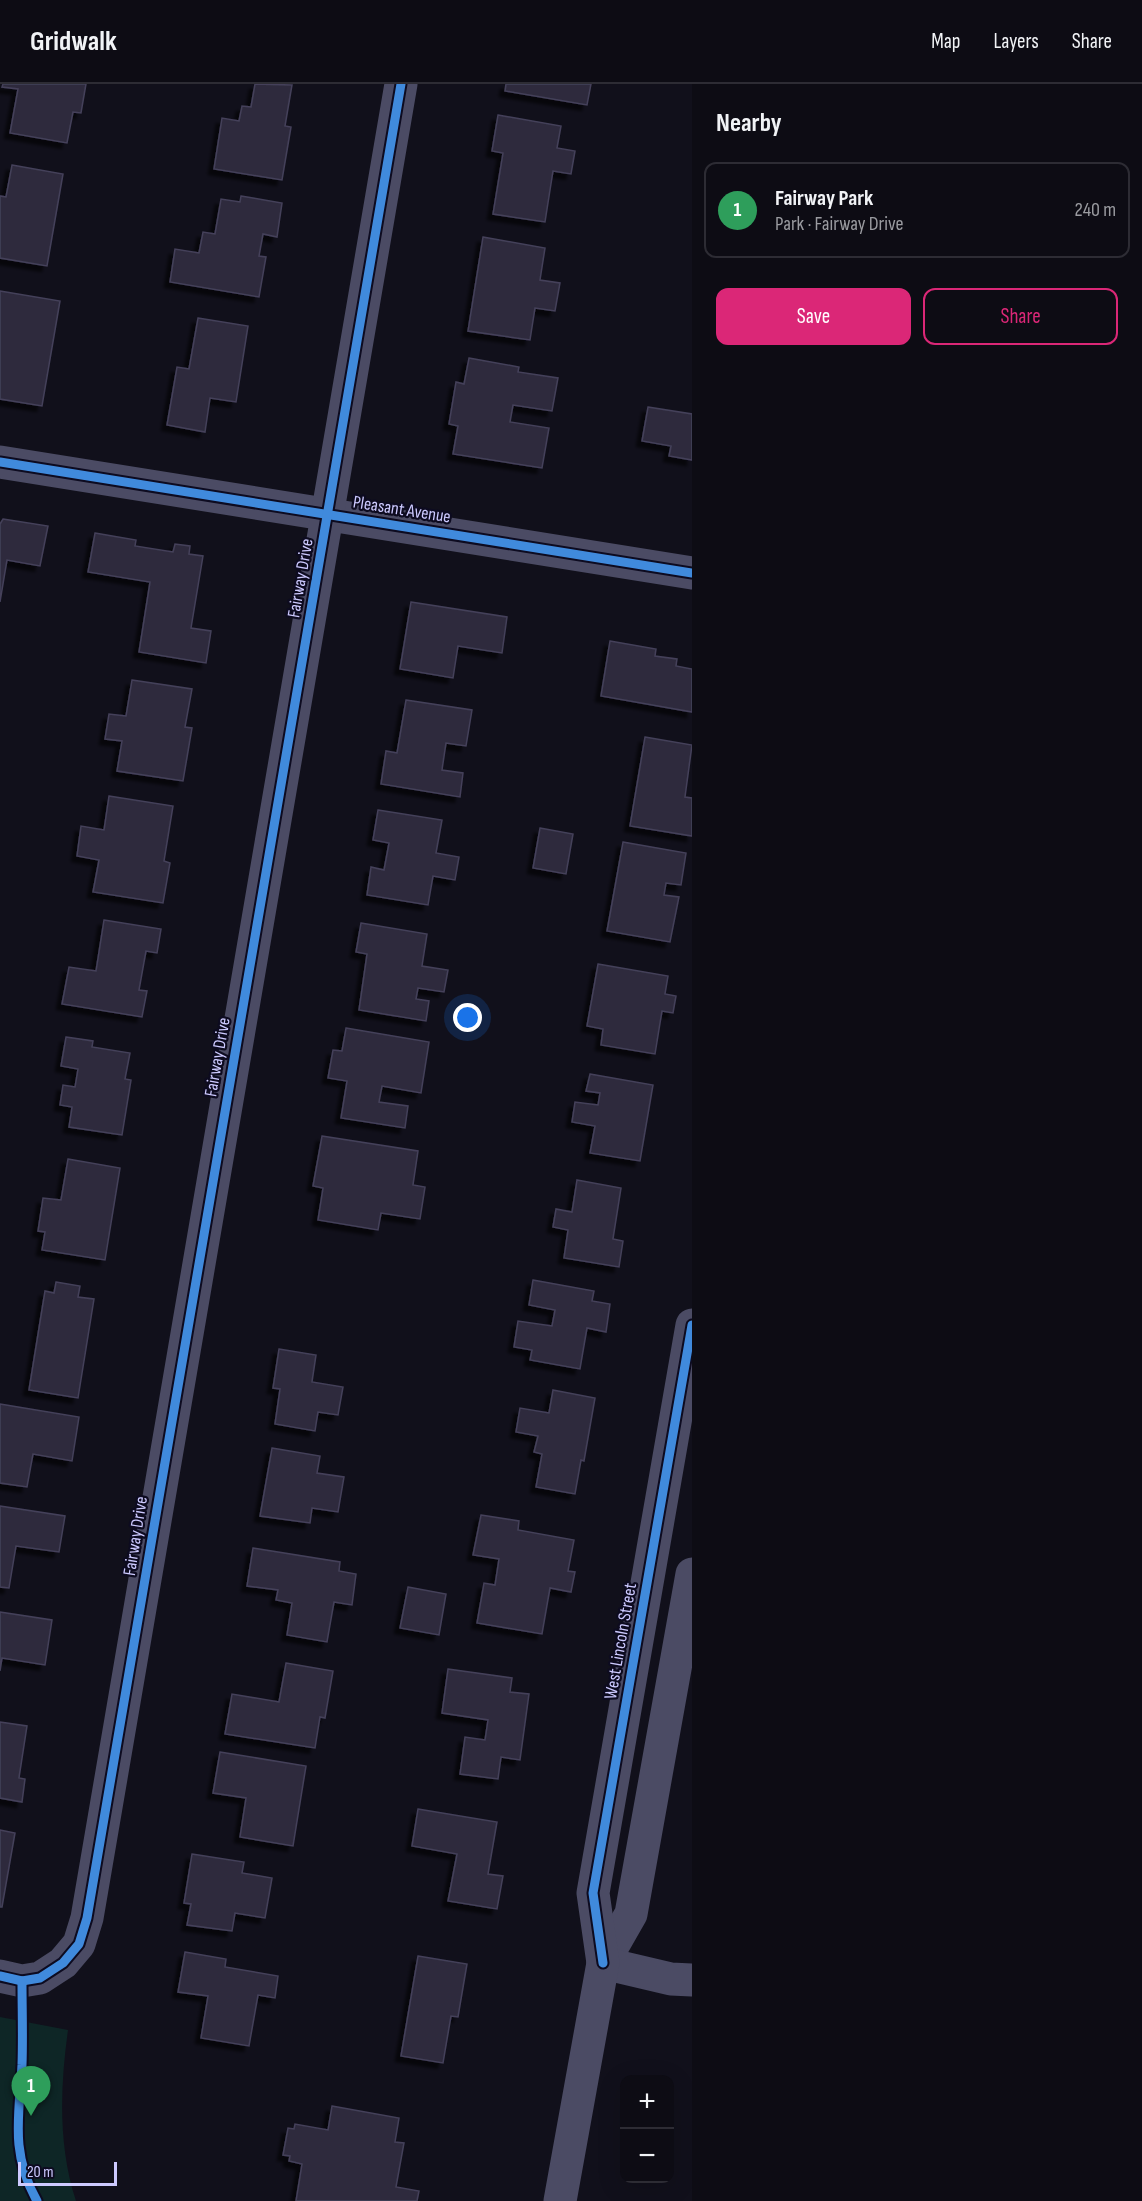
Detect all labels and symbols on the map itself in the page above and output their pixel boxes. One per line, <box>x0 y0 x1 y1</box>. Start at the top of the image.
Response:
street label: Pleasant Avenue <box>352 491 452 528</box>
street label: Fairway Drive <box>283 537 318 619</box>
your location <box>453 1003 482 1032</box>
street label: Fairway Drive <box>200 1016 235 1098</box>
street label: Fairway Drive <box>119 1495 152 1577</box>
street label: West Lincoln Street <box>600 1581 641 1701</box>
pin: 1 <box>12 2066 51 2116</box>
scale bar <box>18 2159 117 2186</box>

